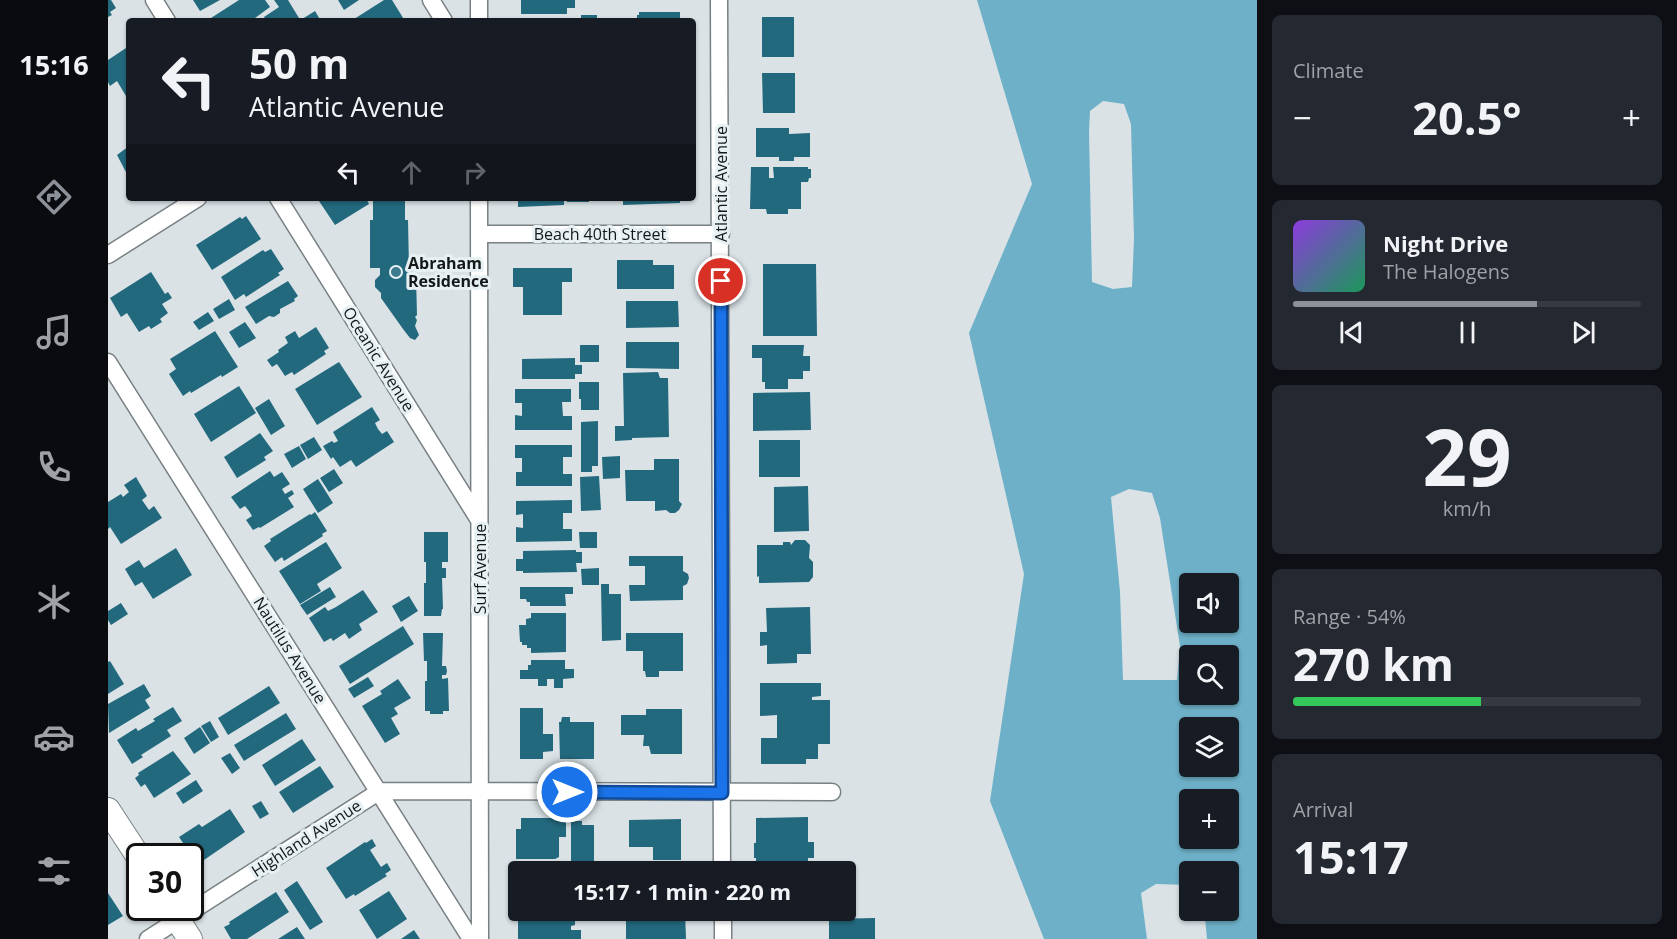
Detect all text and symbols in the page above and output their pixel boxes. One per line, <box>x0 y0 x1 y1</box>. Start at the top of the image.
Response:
text: 50 m <box>249 34 349 91</box>
icon: left <box>150 42 228 120</box>
text: 15:16 <box>19 46 89 83</box>
text: Climate <box>1293 57 1364 84</box>
text: 20.5° <box>1412 87 1522 148</box>
text: Atlantic Avenue <box>249 88 444 125</box>
text: − <box>1293 95 1312 140</box>
text: + <box>1622 95 1641 140</box>
street label: Atlantic Avenue <box>710 126 732 242</box>
icon: left <box>332 156 365 189</box>
icon: ahead <box>395 156 428 189</box>
icon: right <box>458 156 491 189</box>
icon: directions <box>33 176 75 218</box>
street label: Beach 40th Street <box>534 223 667 245</box>
text: Night Drive <box>1383 228 1508 258</box>
place label: Abraham Residence <box>408 252 489 292</box>
pin <box>695 255 746 306</box>
text: The Halogens <box>1383 258 1510 285</box>
icon: arrive <box>704 264 737 297</box>
marker: Abraham Residence <box>389 265 403 279</box>
street label: Oceanic Avenue <box>338 303 420 415</box>
icon: music <box>33 311 75 353</box>
icon: previous <box>1335 316 1368 349</box>
icon: pause <box>1451 316 1484 349</box>
icon: next <box>1567 316 1600 349</box>
text: 29 <box>1422 403 1512 509</box>
icon: phone <box>33 446 75 488</box>
text: km/h <box>1443 495 1491 522</box>
street label: Surf Avenue <box>469 524 491 614</box>
map controls <box>1179 573 1239 921</box>
button: sound <box>1179 573 1239 633</box>
icon: climate <box>33 581 75 623</box>
street label: Nautilus Avenue <box>248 593 332 708</box>
text: Range · 54% <box>1293 603 1406 630</box>
text: 270 km <box>1293 633 1454 694</box>
button: search <box>1179 645 1239 705</box>
icon: car <box>33 716 75 758</box>
button: layers <box>1179 717 1239 777</box>
position arrow <box>535 760 599 824</box>
button: + <box>1179 789 1239 849</box>
street label: Highland Avenue <box>247 794 365 882</box>
text: Arrival <box>1293 796 1353 823</box>
text: 15:17 <box>1293 826 1409 887</box>
speed limit sign: 30 <box>126 843 204 921</box>
icon: filters <box>33 850 75 892</box>
button: − <box>1179 861 1239 921</box>
text: 15:17 · 1 min · 220 m <box>573 876 791 906</box>

